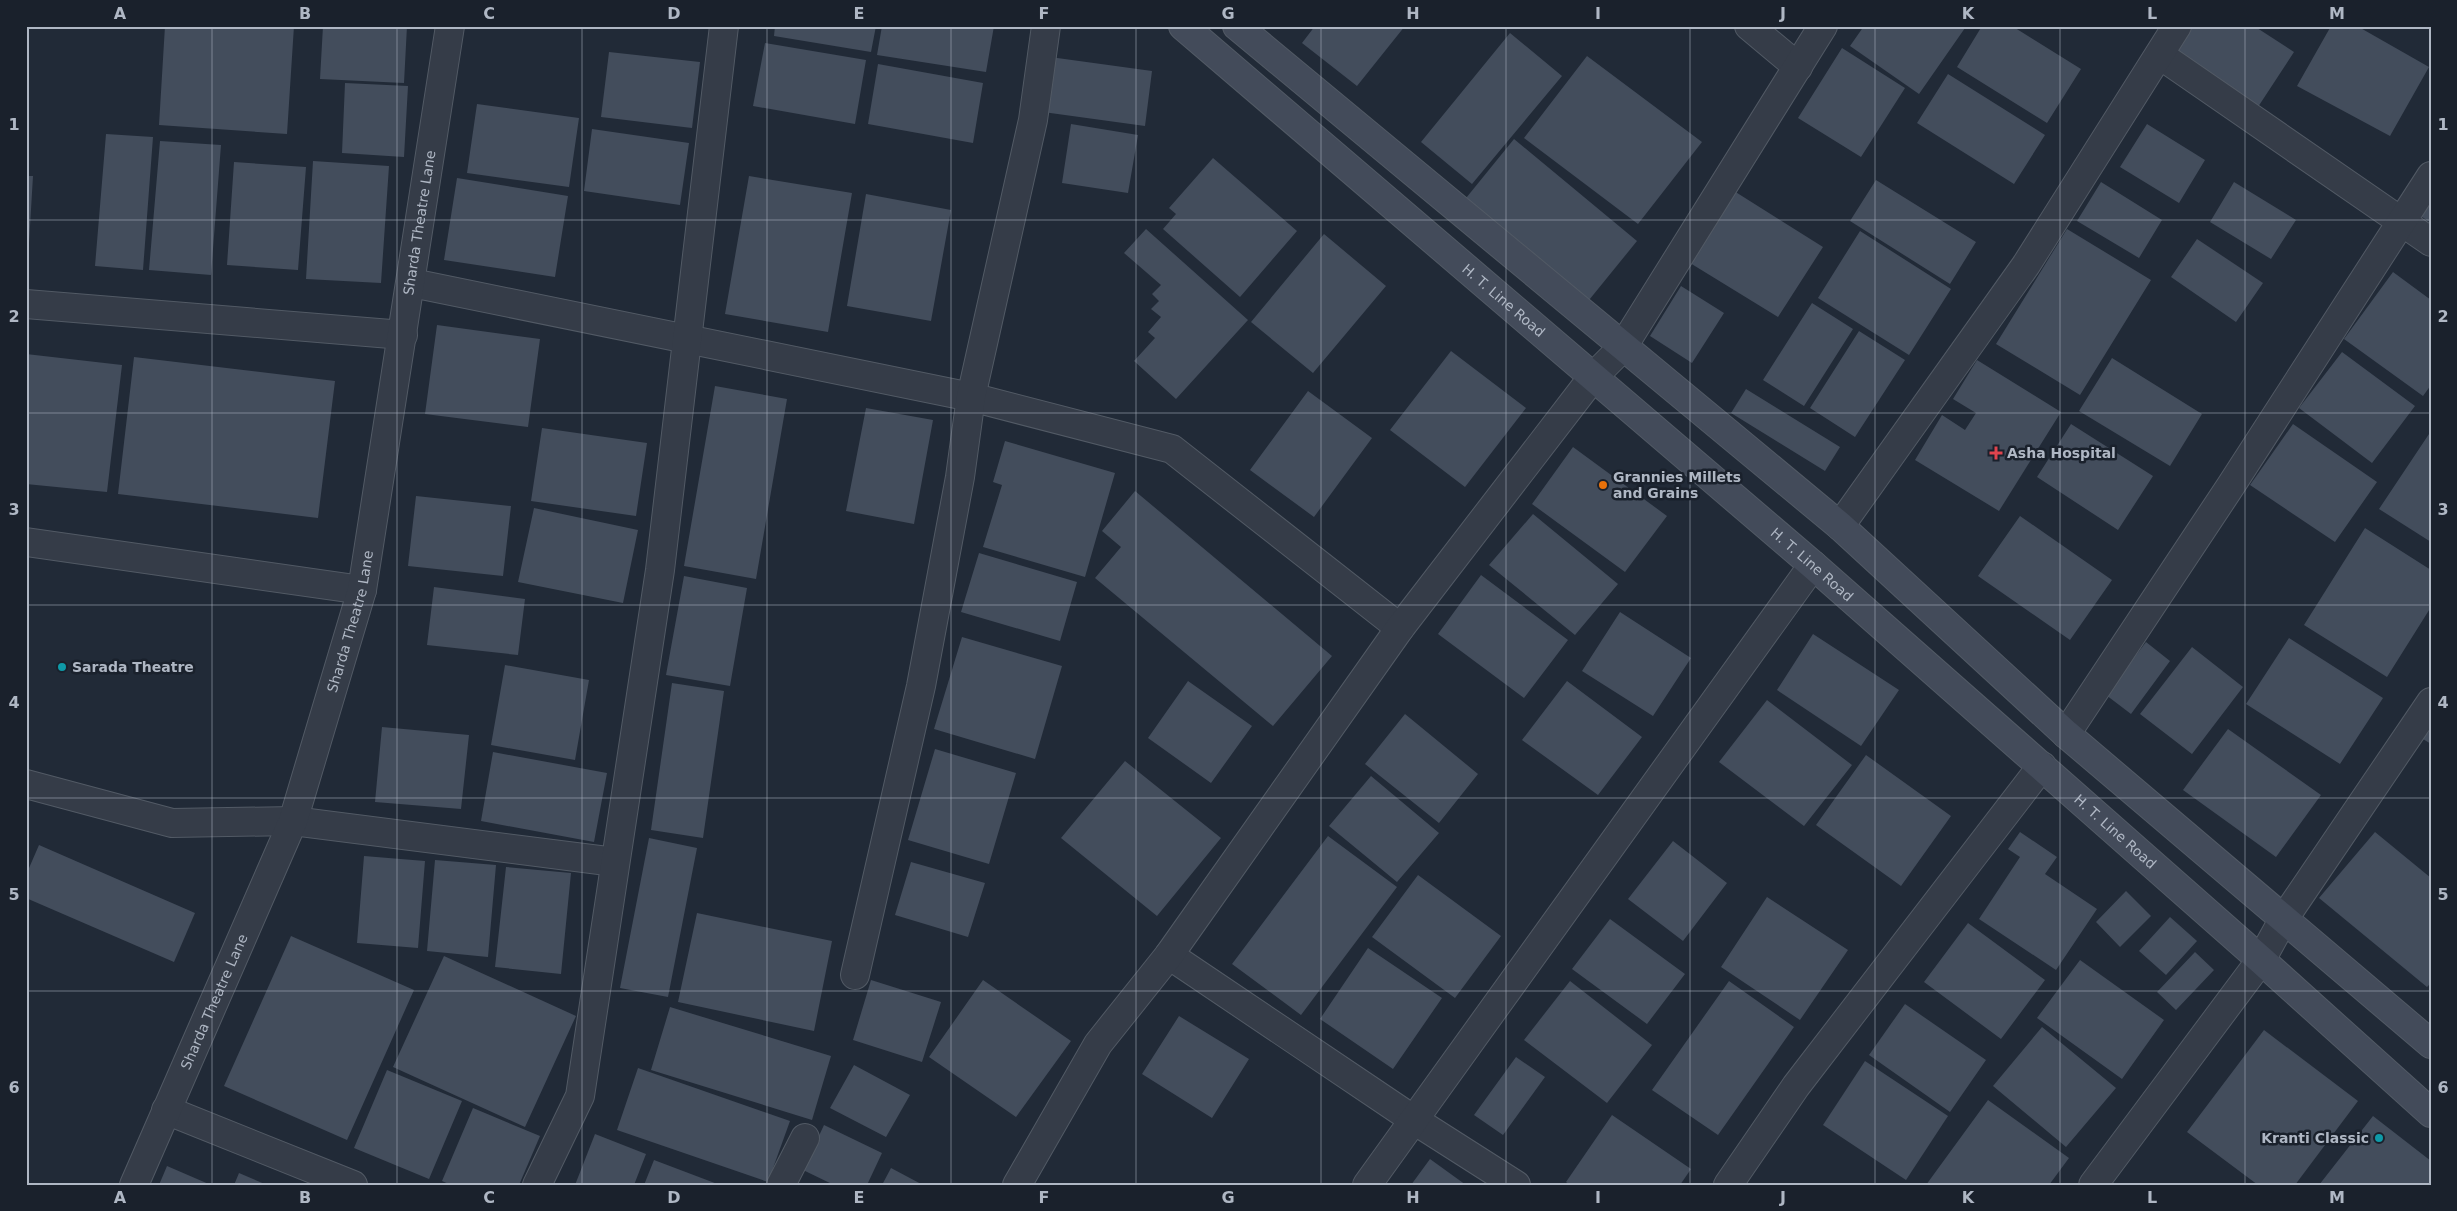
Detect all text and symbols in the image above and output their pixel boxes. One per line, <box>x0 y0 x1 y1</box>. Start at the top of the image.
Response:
text: A <box>114 4 127 23</box>
text: B <box>299 4 311 23</box>
text: C <box>483 4 495 23</box>
text: D <box>667 4 681 23</box>
text: E <box>854 4 864 23</box>
text: F <box>1039 4 1049 23</box>
text: G <box>1221 4 1235 23</box>
text: H <box>1406 4 1420 23</box>
text: I <box>1595 4 1601 23</box>
text: J <box>1779 4 1786 23</box>
text: K <box>1962 4 1975 23</box>
text: L <box>2147 4 2157 23</box>
text: M <box>2329 4 2345 23</box>
text: 1 <box>8 115 20 134</box>
text: 1 <box>2437 115 2449 134</box>
street label: Sharda Theatre Lane <box>400 149 438 296</box>
street label: H. T. Line Road <box>1459 261 1548 340</box>
text: 2 <box>8 307 20 326</box>
text: 2 <box>2437 307 2449 326</box>
place label: Asha Hospital <box>2007 445 2116 461</box>
marker: Asha Hospital <box>1989 446 2003 460</box>
place label: Grannies Millets and Grains <box>1613 469 1741 501</box>
marker: Grannies Millets and Grains <box>1597 479 1609 491</box>
text: 3 <box>8 500 20 519</box>
text: 3 <box>2437 500 2449 519</box>
street label: H. T. Line Road <box>1768 524 1856 605</box>
street label: Sharda Theatre Lane <box>324 549 376 694</box>
place label: Sarada Theatre <box>72 659 194 675</box>
marker: Sarada Theatre <box>56 661 68 673</box>
text: 4 <box>8 693 20 712</box>
text: 4 <box>2437 693 2449 712</box>
street label: H. T. Line Road <box>2071 791 2159 872</box>
text: 5 <box>8 885 20 904</box>
text: 5 <box>2437 885 2449 904</box>
street label: Sharda Theatre Lane <box>177 931 251 1072</box>
text: 6 <box>8 1078 20 1097</box>
text: 6 <box>2437 1078 2449 1097</box>
place label: Kranti Classic <box>2261 1130 2369 1146</box>
marker: Kranti Classic <box>2373 1132 2385 1144</box>
text: A <box>114 1188 127 1207</box>
text: B <box>299 1188 311 1207</box>
text: C <box>483 1188 495 1207</box>
text: D <box>667 1188 681 1207</box>
text: E <box>854 1188 864 1207</box>
text: F <box>1039 1188 1049 1207</box>
text: G <box>1221 1188 1235 1207</box>
text: H <box>1406 1188 1420 1207</box>
text: I <box>1595 1188 1601 1207</box>
text: J <box>1779 1188 1786 1207</box>
text: K <box>1962 1188 1975 1207</box>
text: L <box>2147 1188 2157 1207</box>
text: M <box>2329 1188 2345 1207</box>

